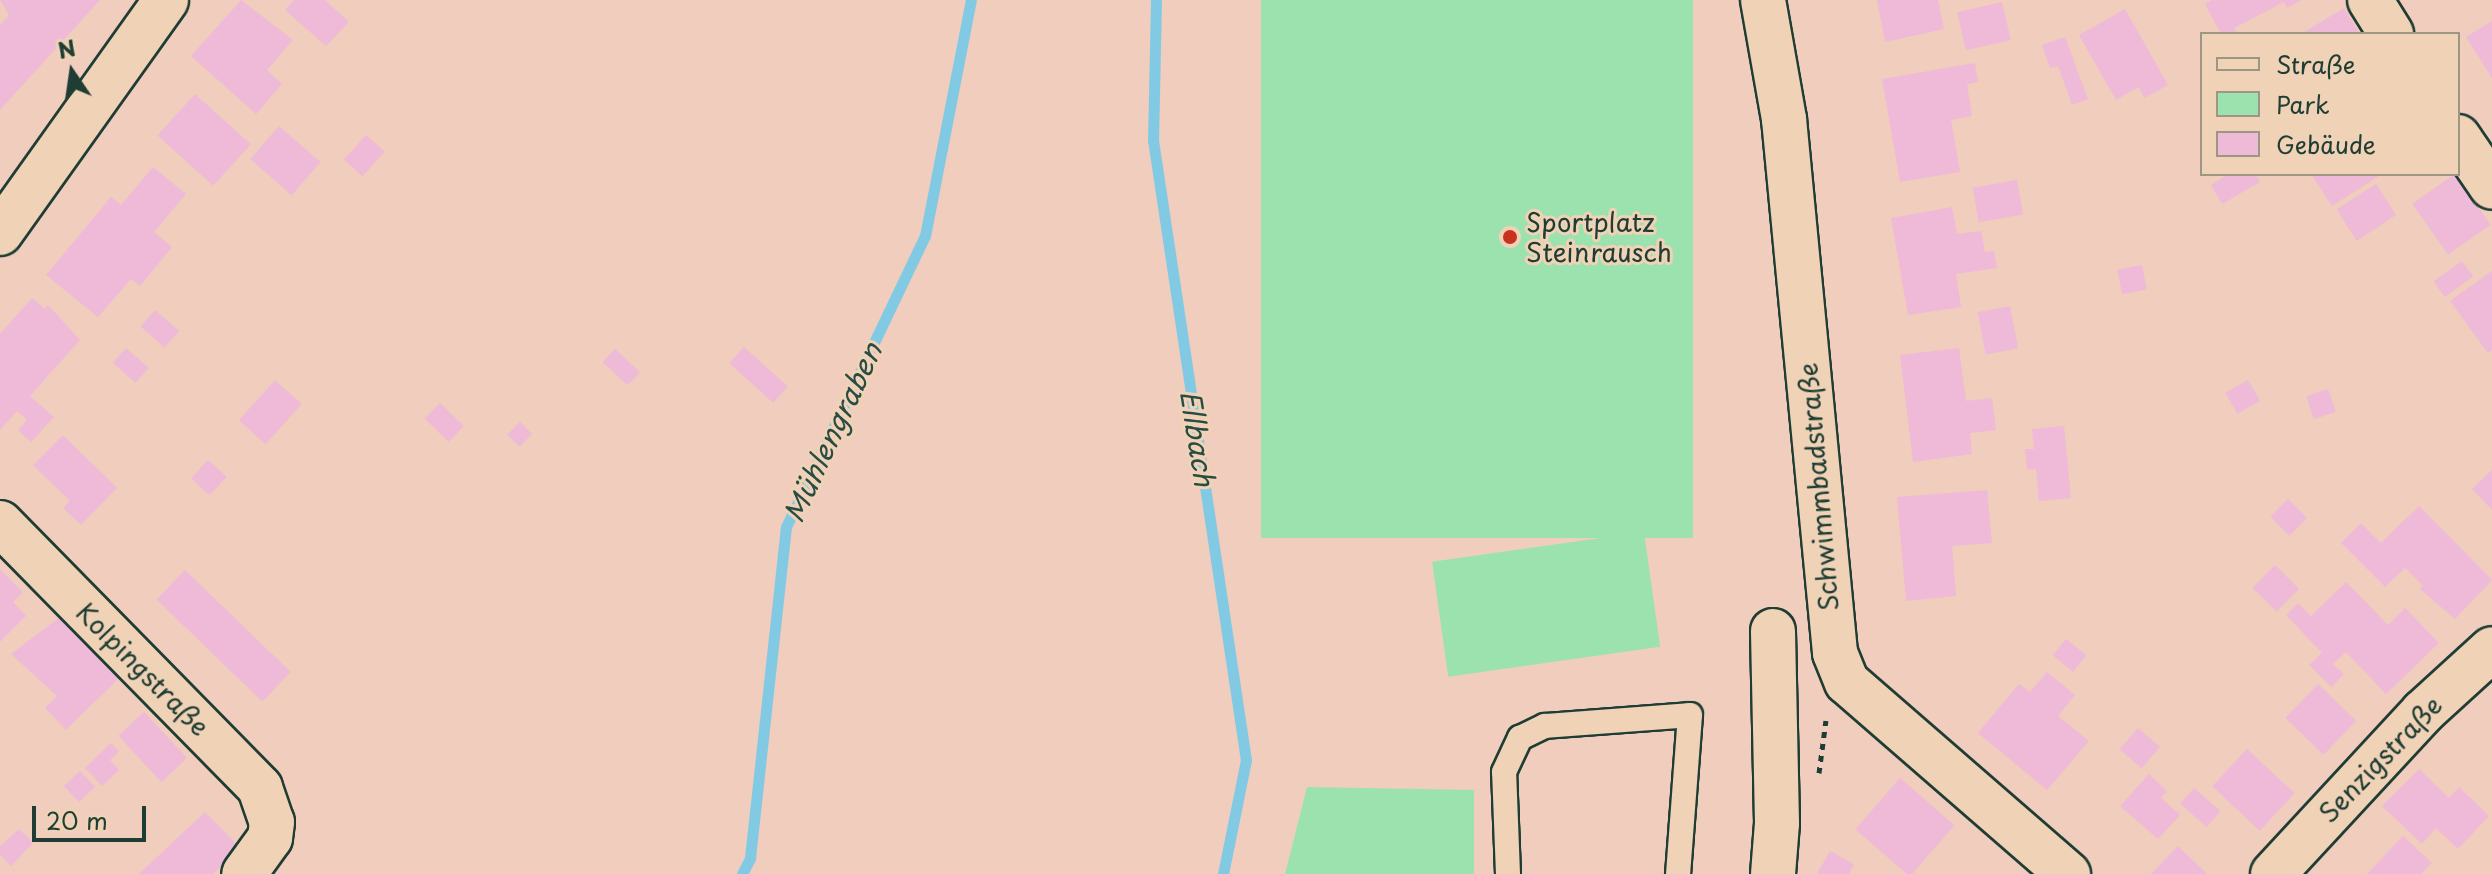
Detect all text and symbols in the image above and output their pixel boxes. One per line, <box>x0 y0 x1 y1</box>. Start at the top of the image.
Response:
text: N <box>54 30 79 66</box>
north arrow <box>32 32 112 112</box>
legend <box>2200 32 2460 176</box>
text: Straße <box>2276 46 2355 82</box>
text: Park <box>2276 86 2330 122</box>
text: Gebäude <box>2276 126 2376 162</box>
place label: Sportplatz Steinrausch <box>1526 206 1672 268</box>
marker: Sportplatz Steinrausch <box>1501 228 1519 246</box>
water label: Mühlengraben <box>776 337 888 527</box>
street label: Schwimmbadstraße <box>1792 361 1844 613</box>
water label: Ellbach <box>1174 388 1222 488</box>
street label: Kolpingstraße <box>70 596 216 742</box>
street label: Senzigstraße <box>2312 689 2448 829</box>
scale bar <box>36 790 150 840</box>
text: 20 m <box>46 802 108 838</box>

